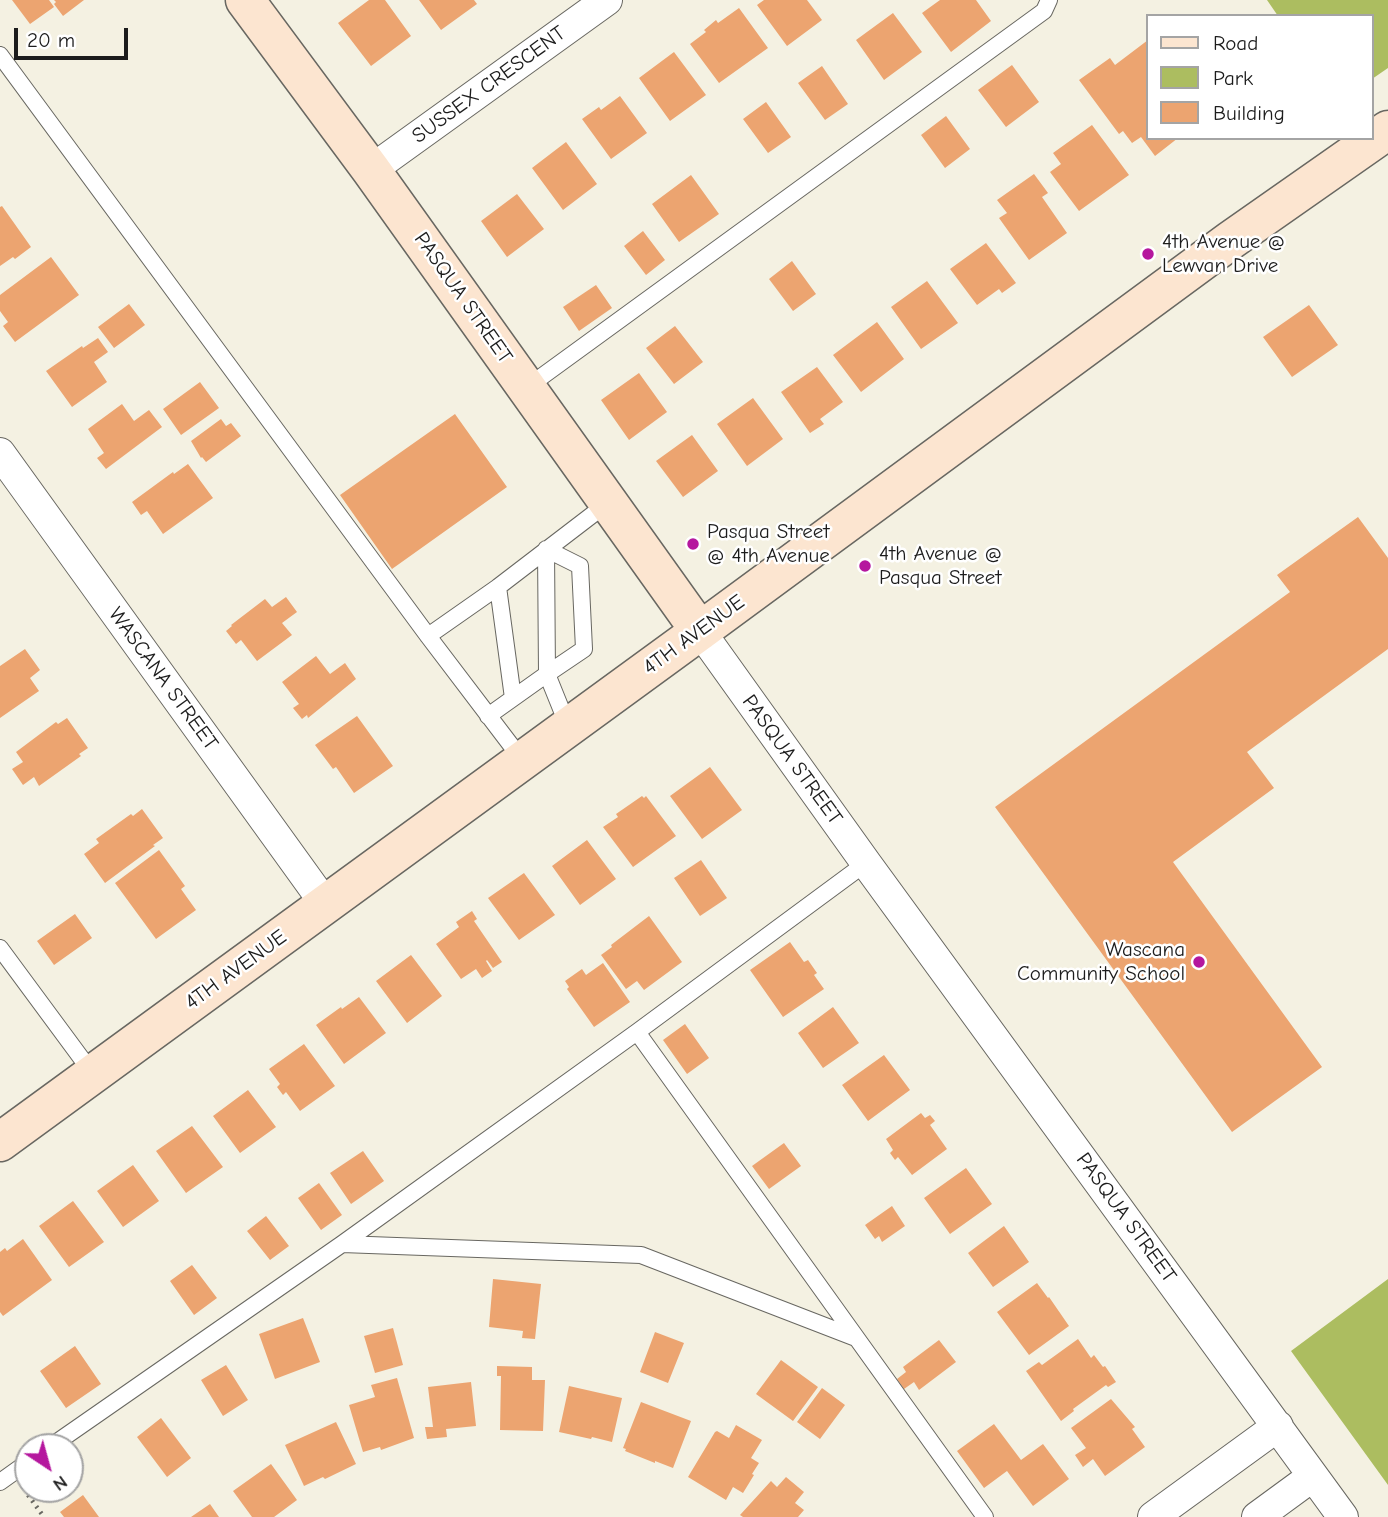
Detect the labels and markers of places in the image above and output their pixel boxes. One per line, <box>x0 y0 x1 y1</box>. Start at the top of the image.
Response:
place label: 4th Avenue @ Lewvan Drive <box>1162 229 1285 279</box>
marker: 4th Avenue @ Lewvan Drive <box>1140 246 1156 262</box>
place label: Pasqua Street @ 4th Avenue <box>707 519 830 569</box>
marker: Pasqua Street @ 4th Avenue <box>685 536 701 552</box>
place label: 4th Avenue @ Pasqua Street <box>879 541 1002 591</box>
marker: 4th Avenue @ Pasqua Street <box>857 558 873 574</box>
place label: Wascana Community School <box>1017 937 1185 987</box>
marker: Wascana Community School <box>1191 954 1207 970</box>

